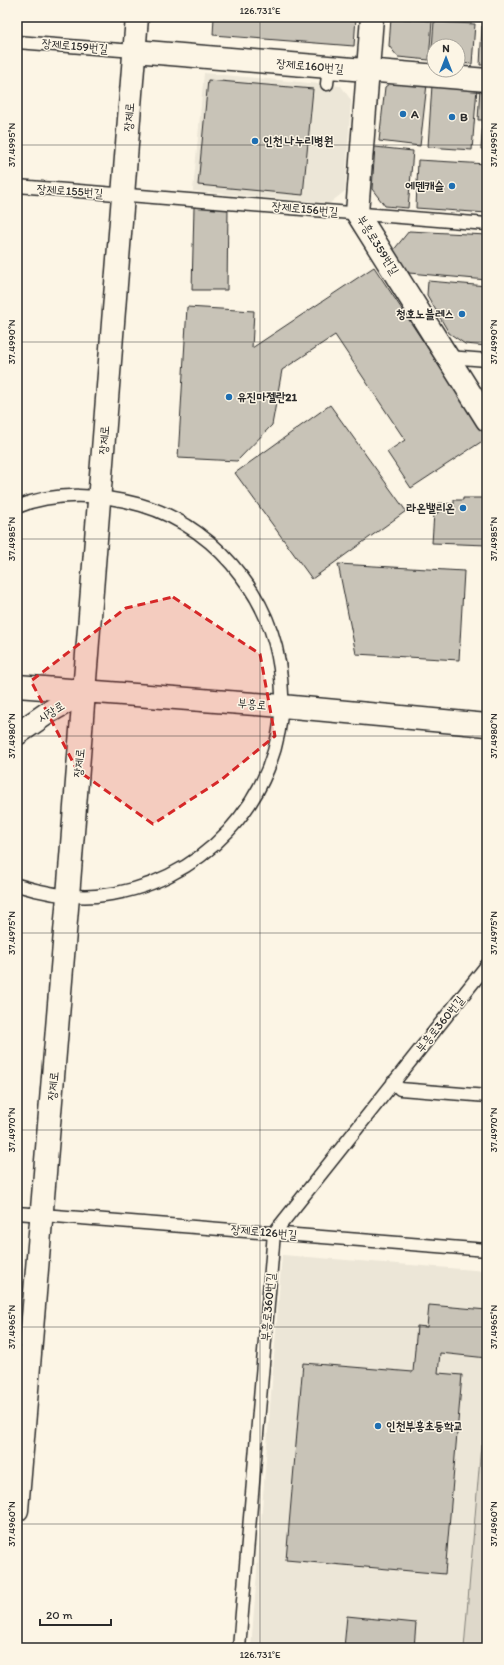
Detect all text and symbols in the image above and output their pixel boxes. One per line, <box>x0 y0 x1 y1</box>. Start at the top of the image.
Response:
text: 126.731°E <box>239 4 281 17</box>
street label: 장제로159번길 <box>41 36 109 56</box>
north arrow <box>426 38 466 78</box>
text: N <box>442 42 450 55</box>
street label: 장제로160번길 <box>276 56 345 76</box>
street label: 장제로 <box>121 102 137 132</box>
place label: A <box>410 107 419 121</box>
marker: A <box>398 109 408 119</box>
place label: B <box>460 110 468 124</box>
marker: B <box>447 112 457 122</box>
text: 37.4995°N <box>5 123 18 167</box>
text: 37.4995°N <box>487 123 500 167</box>
place label: 인천 나누리병원 <box>263 134 334 148</box>
marker: 인천 나누리병원 <box>250 136 260 146</box>
place label: 에덴캐슬 <box>404 179 444 193</box>
marker: 에덴캐슬 <box>447 181 457 191</box>
street label: 장제로155번길 <box>36 182 104 200</box>
street label: 장제로156번길 <box>271 199 339 219</box>
street label: 부흥로359번길 <box>354 213 402 278</box>
place label: 청호노블레스 <box>396 307 454 321</box>
marker: 청호노블레스 <box>457 309 467 319</box>
text: 37.4990°N <box>5 319 18 365</box>
text: 37.4990°N <box>487 319 500 365</box>
place label: 유진마젤란21 <box>237 390 298 404</box>
marker: 유진마젤란21 <box>224 392 234 402</box>
street label: 장제로 <box>96 425 112 455</box>
place label: 라온밸리온 <box>406 501 455 515</box>
marker: 라온밸리온 <box>458 503 468 513</box>
text: 37.4985°N <box>5 516 18 561</box>
text: 37.4985°N <box>487 516 500 561</box>
street label: 부흥로 <box>237 696 267 712</box>
street label: 시장로 <box>35 698 67 726</box>
text: 37.4980°N <box>5 713 18 759</box>
text: 37.4980°N <box>487 713 500 759</box>
street label: 장제로 <box>71 748 87 778</box>
text: 37.4975°N <box>5 911 18 955</box>
text: 37.4975°N <box>487 911 500 955</box>
street label: 부흥로360번길 <box>413 993 467 1055</box>
street label: 장제로 <box>45 1071 61 1101</box>
text: 37.4970°N <box>5 1107 18 1152</box>
text: 37.4970°N <box>487 1107 500 1152</box>
street label: 장제로126번길 <box>230 1222 298 1242</box>
street label: 부흥로360번길 <box>258 1272 278 1342</box>
text: 37.4965°N <box>5 1305 18 1349</box>
text: 37.4965°N <box>487 1305 500 1349</box>
place label: 인천부흥초등학교 <box>386 1419 463 1433</box>
marker: 인천부흥초등학교 <box>373 1421 383 1431</box>
text: 37.4960°N <box>5 1501 18 1547</box>
text: 37.4960°N <box>487 1501 500 1547</box>
scale bar <box>40 1601 111 1627</box>
text: 20 m <box>46 1608 73 1622</box>
text: 126.731°E <box>239 1648 281 1661</box>

